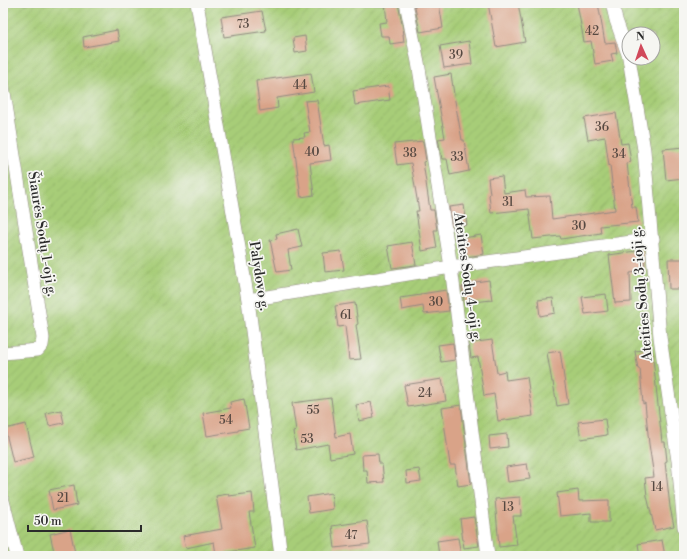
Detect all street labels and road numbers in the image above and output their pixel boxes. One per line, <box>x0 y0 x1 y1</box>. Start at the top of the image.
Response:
street label: Šiaurės Sodų 1-oji g. <box>23 170 63 298</box>
street label: Ateities Sodų 4-oji g. <box>449 210 485 343</box>
street label: Ateities Sodų 3-ioji g. <box>627 226 657 363</box>
street label: Palydovo g. <box>245 240 273 312</box>

